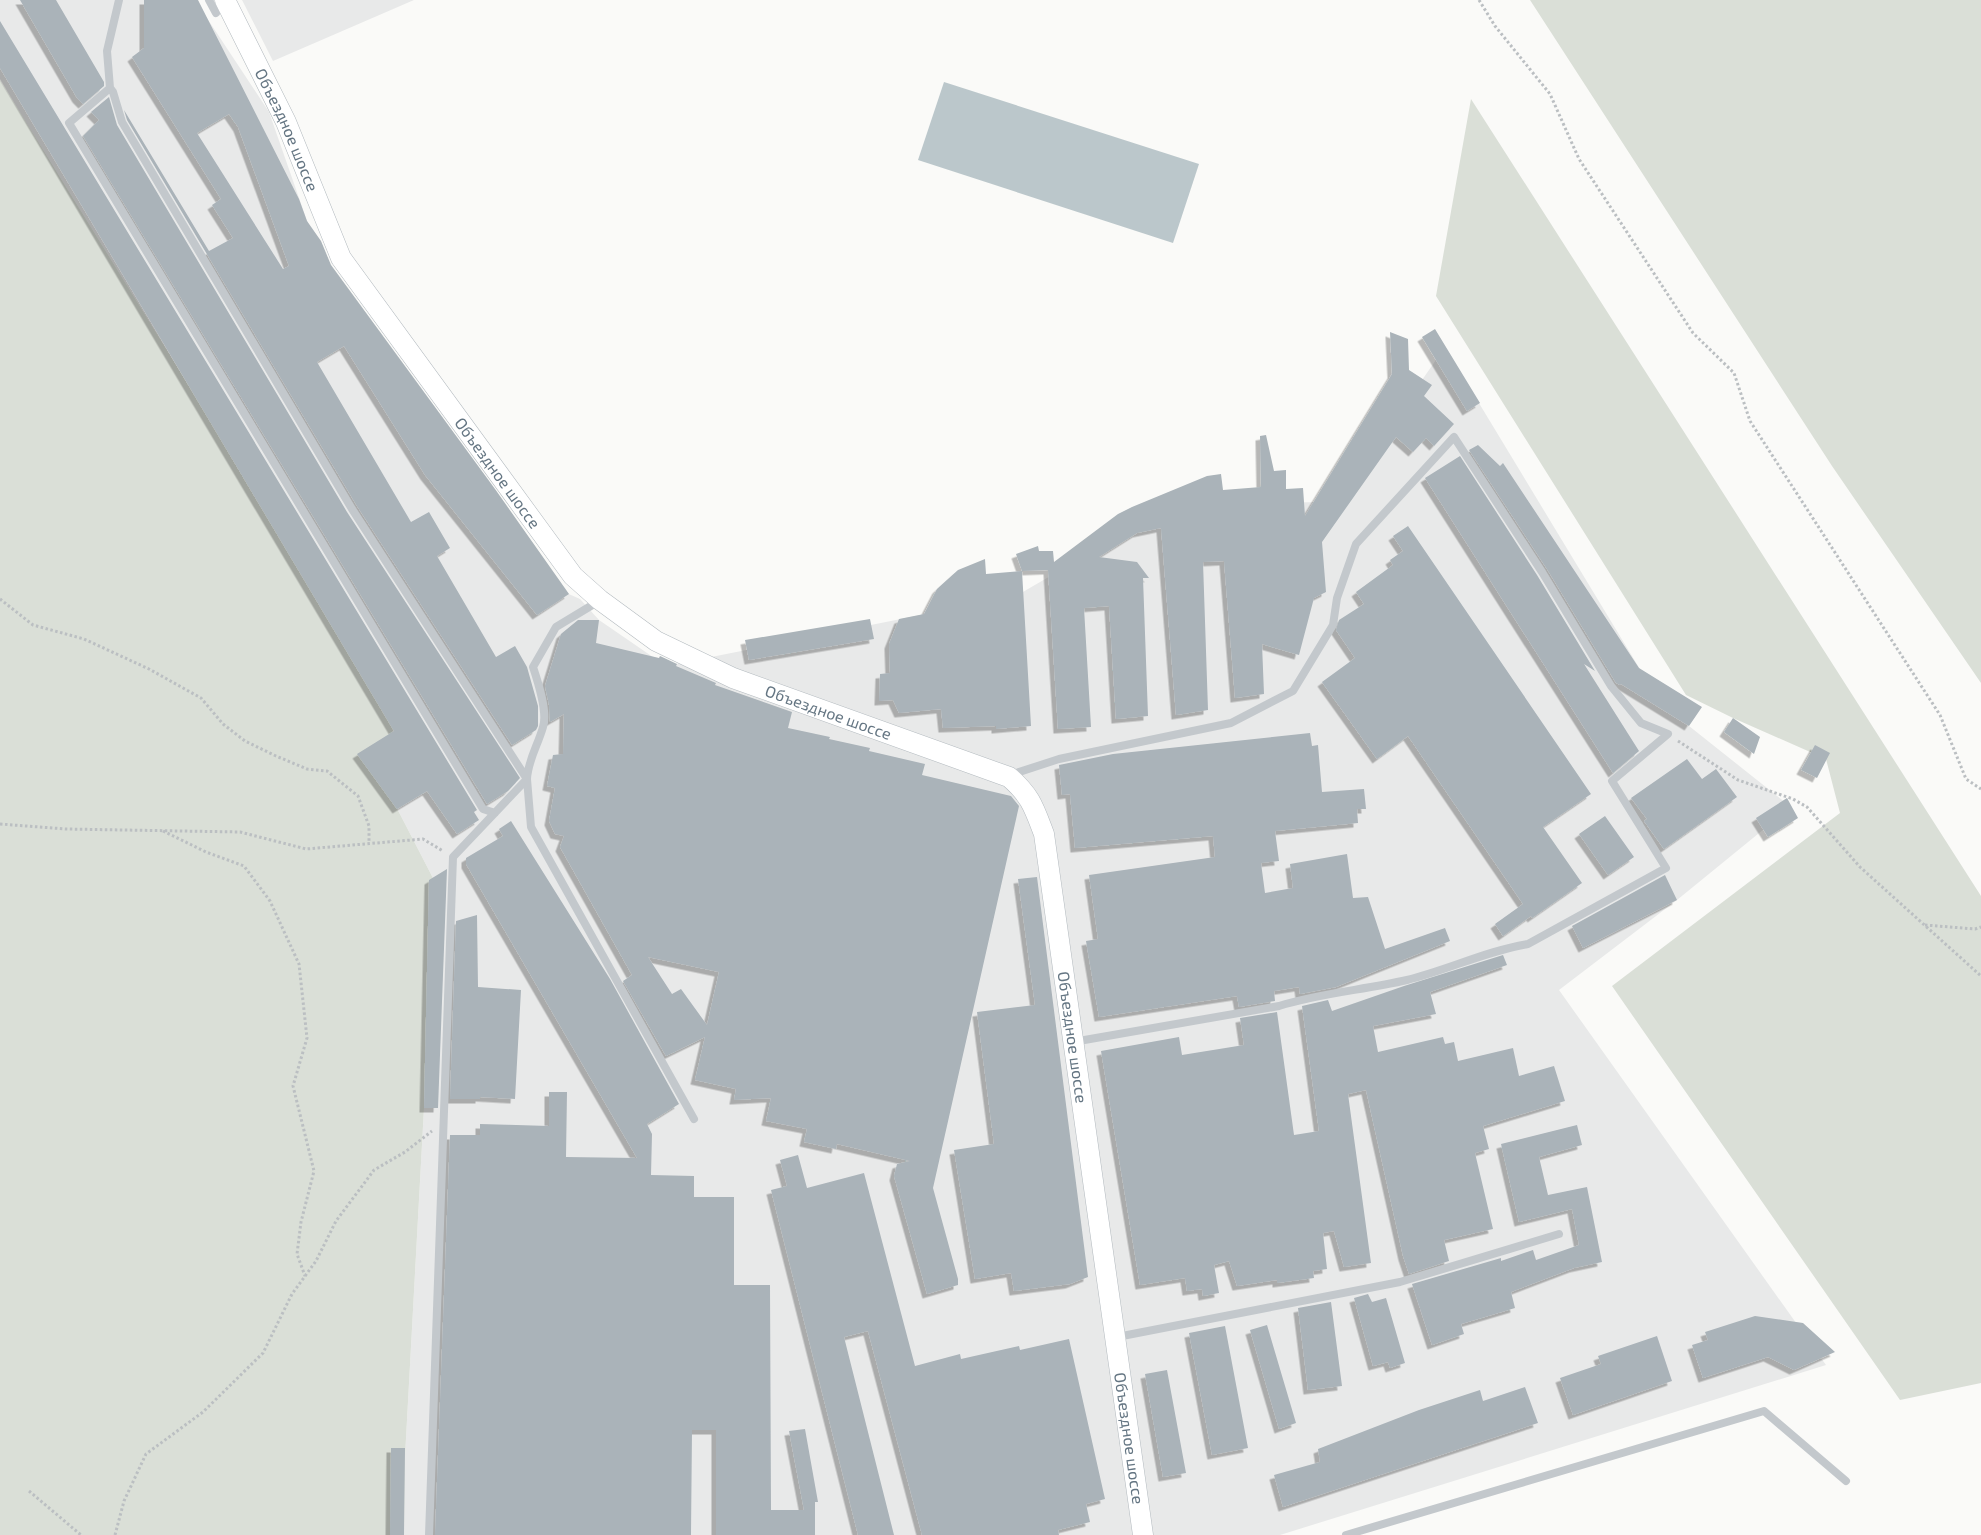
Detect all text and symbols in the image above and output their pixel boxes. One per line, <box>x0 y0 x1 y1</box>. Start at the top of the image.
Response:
street label: Объездное шоссе <box>252 65 323 194</box>
street label: Объездное шоссе <box>451 413 545 532</box>
street label: Объездное шоссе <box>763 680 894 743</box>
street label: Объездное шоссе <box>1054 970 1092 1104</box>
street label: Объездное шоссе <box>1111 1371 1149 1505</box>

